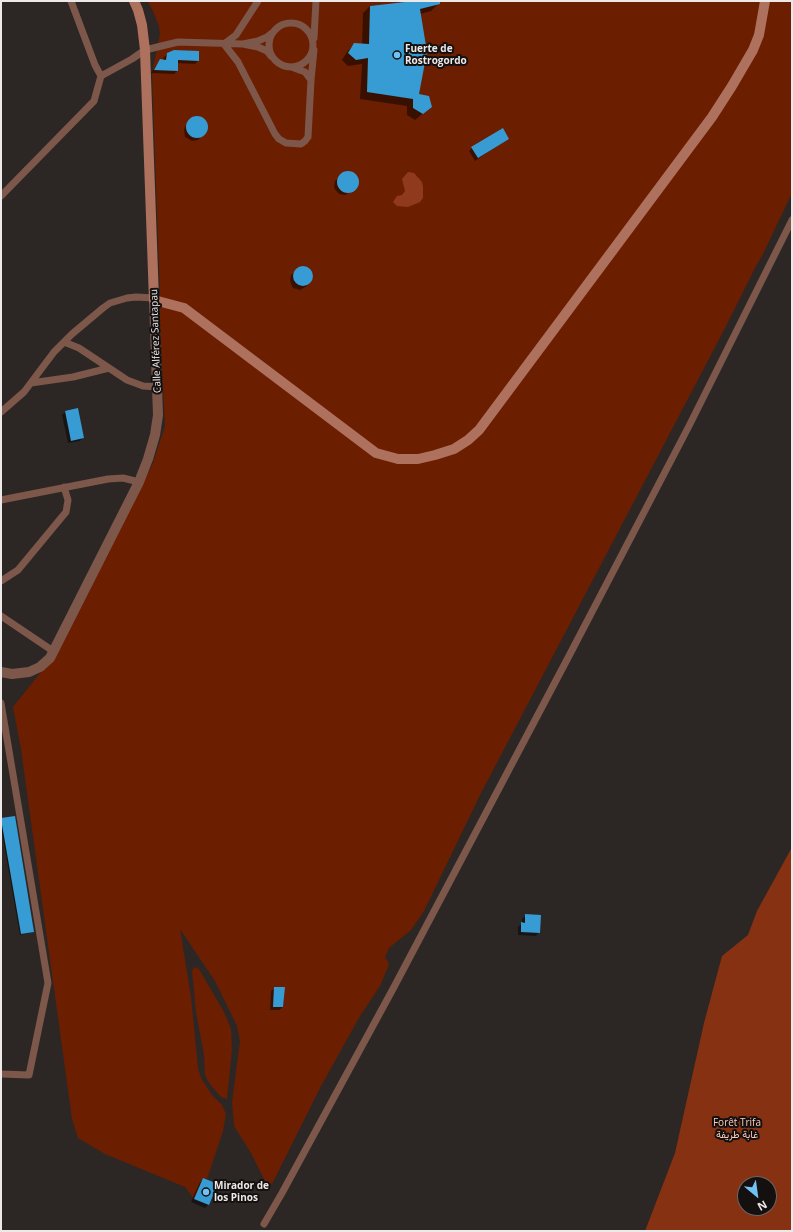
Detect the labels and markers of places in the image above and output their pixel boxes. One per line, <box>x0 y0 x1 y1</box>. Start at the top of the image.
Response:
place label: Fuerte de Rostrogordo <box>405 43 467 66</box>
marker: Fuerte de Rostrogordo <box>392 50 402 60</box>
place label: Mirador de los Pinos <box>214 1180 269 1204</box>
marker: Mirador de los Pinos <box>201 1187 211 1197</box>

